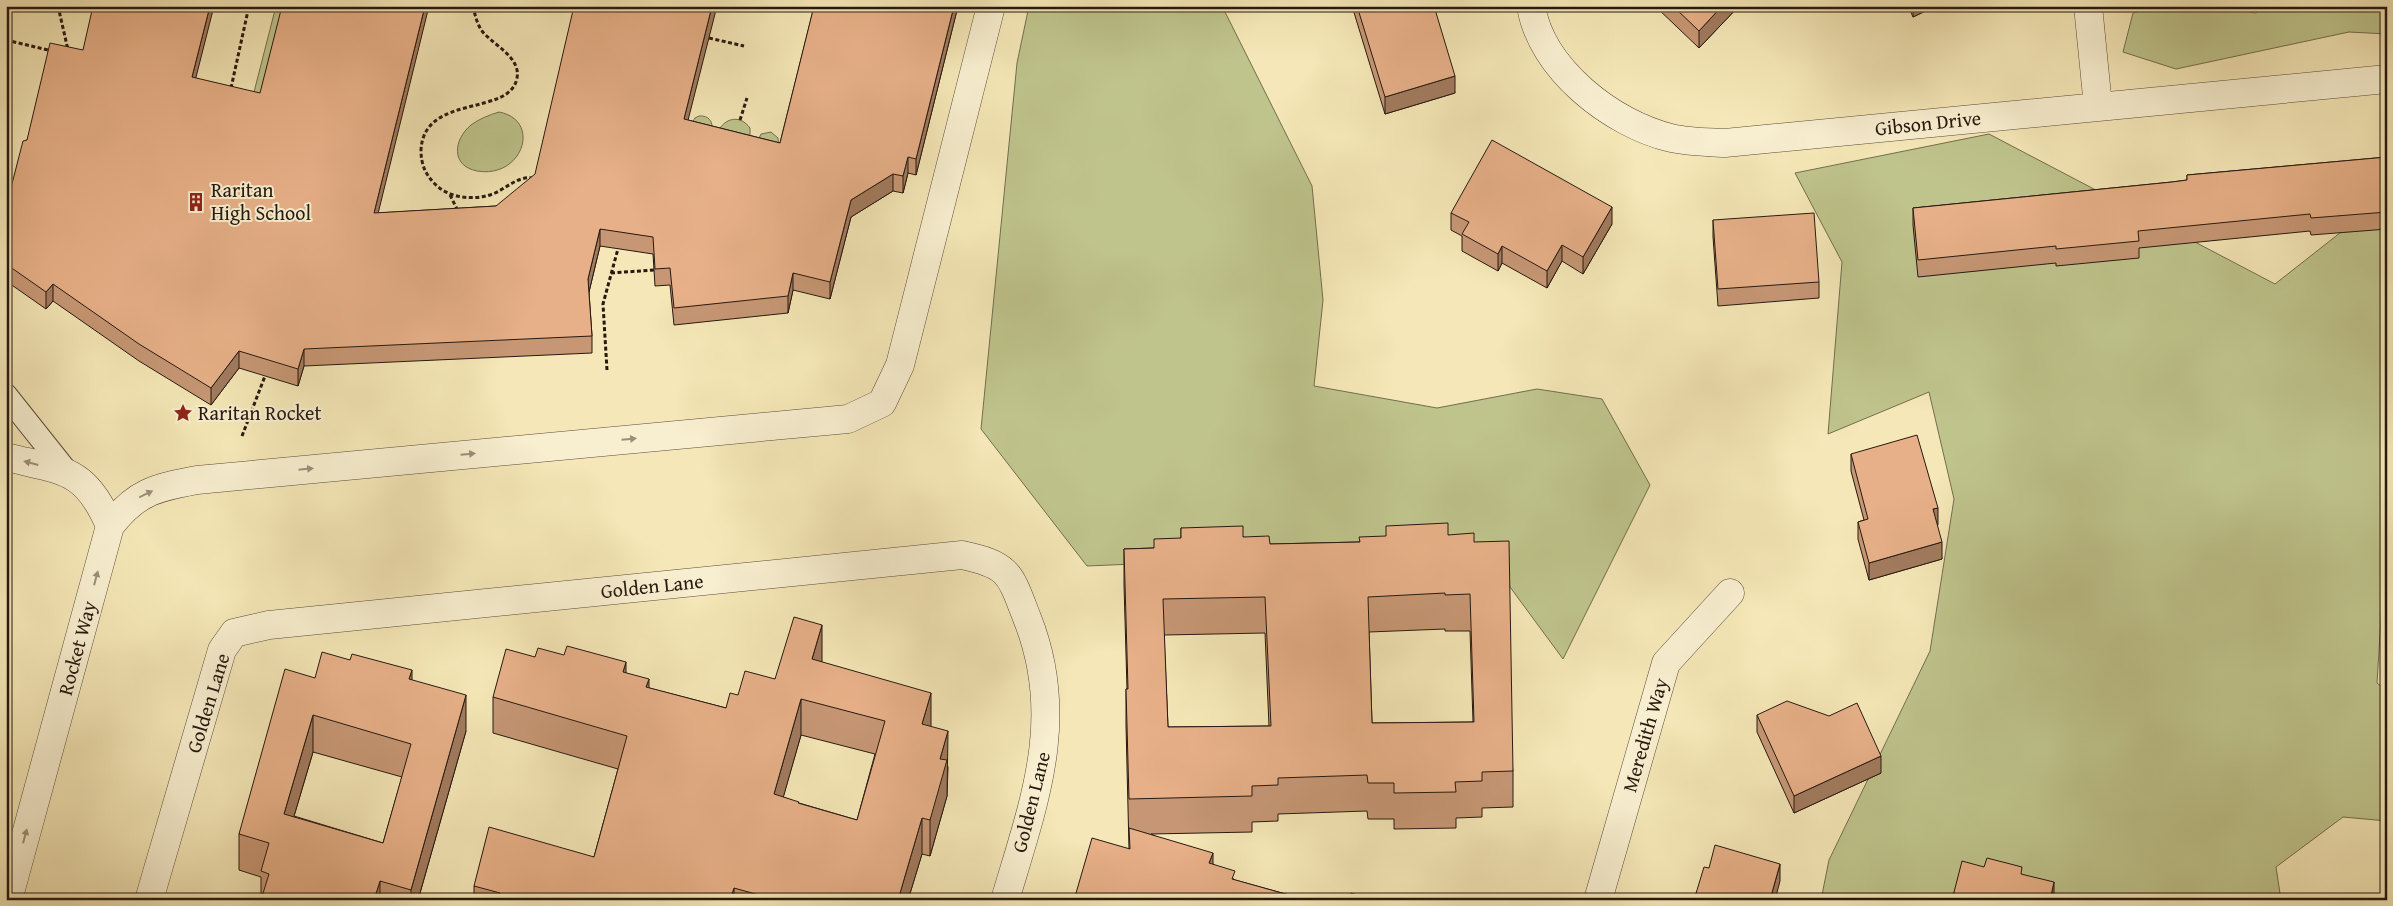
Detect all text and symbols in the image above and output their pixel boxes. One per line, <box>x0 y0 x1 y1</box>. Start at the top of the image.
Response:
street label: Gibson Drive <box>1874 103 1982 142</box>
place label: Raritan High School <box>211 175 311 227</box>
building icon: Raritan High School <box>185 191 207 213</box>
place label: Raritan Rocket <box>198 398 321 427</box>
place icon: Raritan Rocket <box>172 402 194 424</box>
one-way arrow <box>622 435 638 443</box>
one-way arrow <box>460 449 476 457</box>
one-way arrow <box>23 459 38 467</box>
one-way arrow <box>298 465 314 473</box>
one-way arrow <box>139 490 153 498</box>
street label: Golden Lane <box>599 566 705 605</box>
one-way arrow <box>92 570 100 585</box>
street label: Rocket Way <box>50 597 103 698</box>
street label: Golden Lane <box>179 649 236 756</box>
street label: Meredith Way <box>1614 674 1675 795</box>
street label: Golden Lane <box>1004 748 1057 855</box>
one-way arrow <box>22 828 30 843</box>

